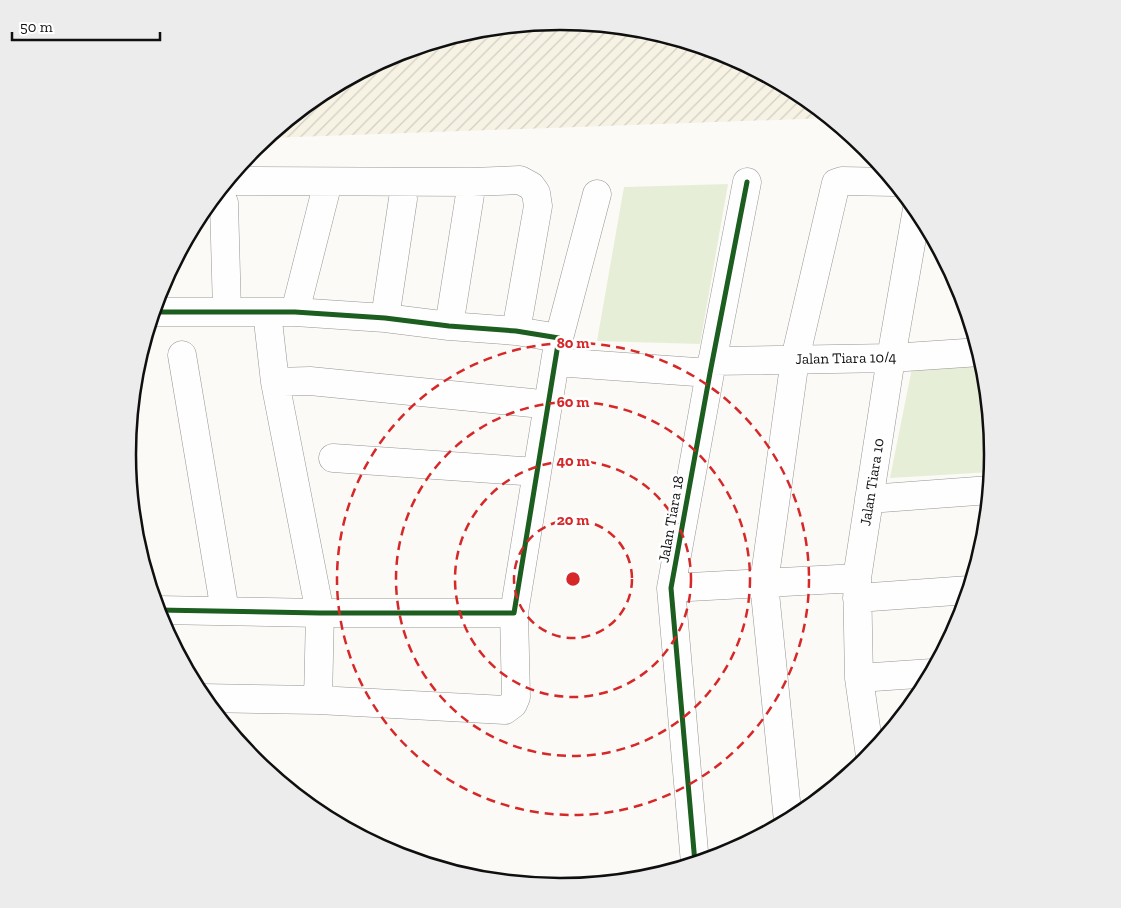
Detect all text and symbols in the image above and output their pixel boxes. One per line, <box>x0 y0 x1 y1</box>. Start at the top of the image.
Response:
scale bar <box>12 10 160 42</box>
text: 50 m <box>20 18 53 36</box>
text: 80 m <box>557 334 589 352</box>
street label: Jalan Tiara 10/4 <box>795 348 897 368</box>
text: 60 m <box>557 393 589 411</box>
street label: Jalan Tiara 10 <box>856 437 888 527</box>
text: 40 m <box>556 452 590 470</box>
street label: Jalan Tiara 18 <box>654 474 688 564</box>
text: 20 m <box>557 511 589 529</box>
centre of rings <box>564 570 582 588</box>

